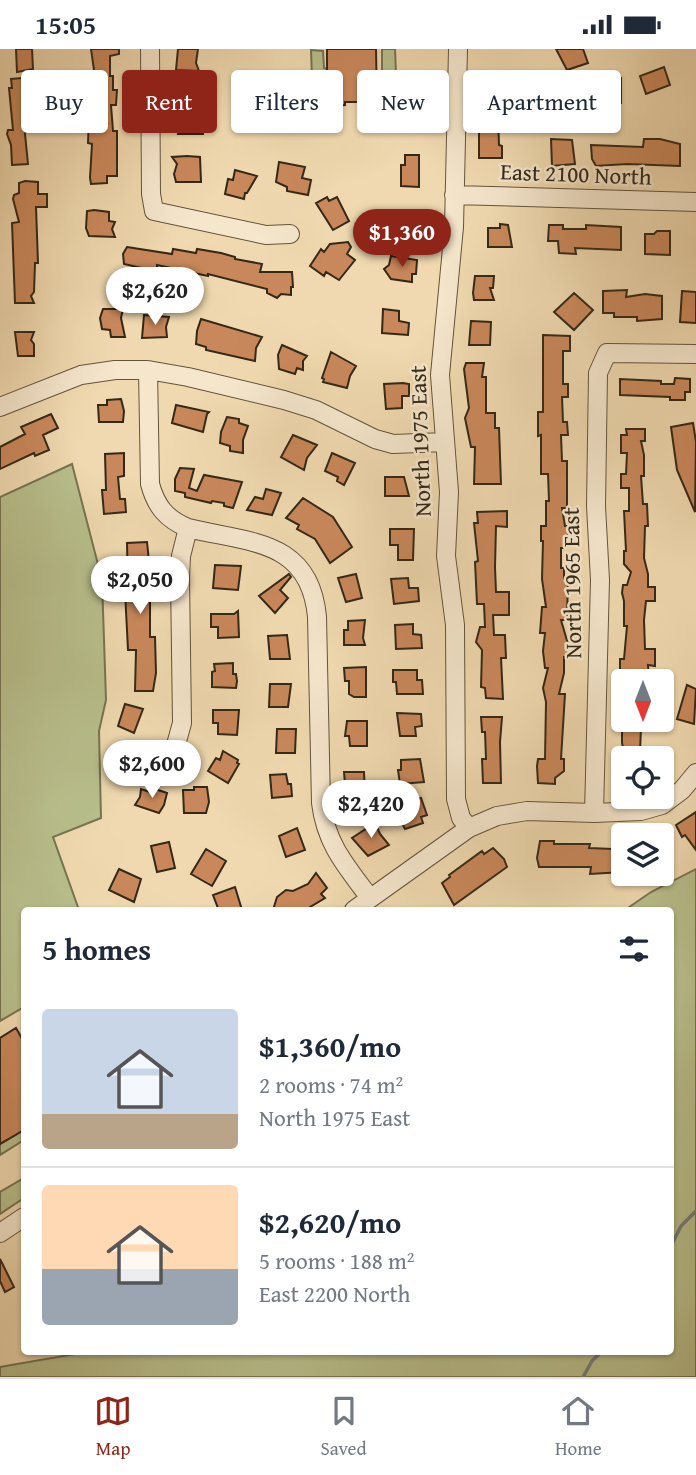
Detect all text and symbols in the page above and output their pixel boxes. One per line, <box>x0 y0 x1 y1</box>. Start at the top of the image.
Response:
text: 15:05 <box>35 5 96 44</box>
chip: Buy <box>21 70 108 133</box>
chip: Rent <box>122 70 217 133</box>
chip: Filters <box>231 70 343 133</box>
chip: New <box>357 70 449 133</box>
chip: Apartment <box>463 70 621 133</box>
street label: East 2100 North <box>500 154 652 193</box>
pin: $1,360 <box>345 209 459 269</box>
text: $1,360 <box>369 215 435 248</box>
pin: $2,620 <box>98 267 212 327</box>
text: $2,620 <box>122 273 188 306</box>
street label: North 1975 East <box>400 365 439 517</box>
street label: North 1965 East <box>554 507 589 659</box>
pin: $2,050 <box>83 557 197 616</box>
text: $2,050 <box>107 562 173 595</box>
north arrow <box>611 669 674 731</box>
map controls <box>611 669 674 886</box>
pin: $2,600 <box>95 741 209 800</box>
text: $2,600 <box>119 746 185 779</box>
button: locate <box>611 746 674 809</box>
pin: $2,420 <box>314 781 428 840</box>
text: $2,420 <box>338 786 404 819</box>
button: layers <box>611 823 674 886</box>
text: 5 homes <box>42 927 151 971</box>
icon: filters <box>615 930 653 968</box>
text: $1,360/mo <box>259 1024 401 1068</box>
icon: home <box>98 1037 182 1121</box>
text: 2 rooms · 74 m² <box>259 1068 403 1101</box>
text: North 1975 East <box>259 1101 410 1134</box>
text: $2,620/mo <box>259 1200 401 1244</box>
icon: home <box>98 1213 182 1297</box>
text: 5 rooms · 188 m² <box>259 1244 414 1277</box>
text: East 2200 North <box>259 1277 410 1310</box>
tab: Map <box>94 1392 132 1462</box>
tab: Saved <box>321 1392 367 1462</box>
tab: Home <box>555 1392 602 1462</box>

